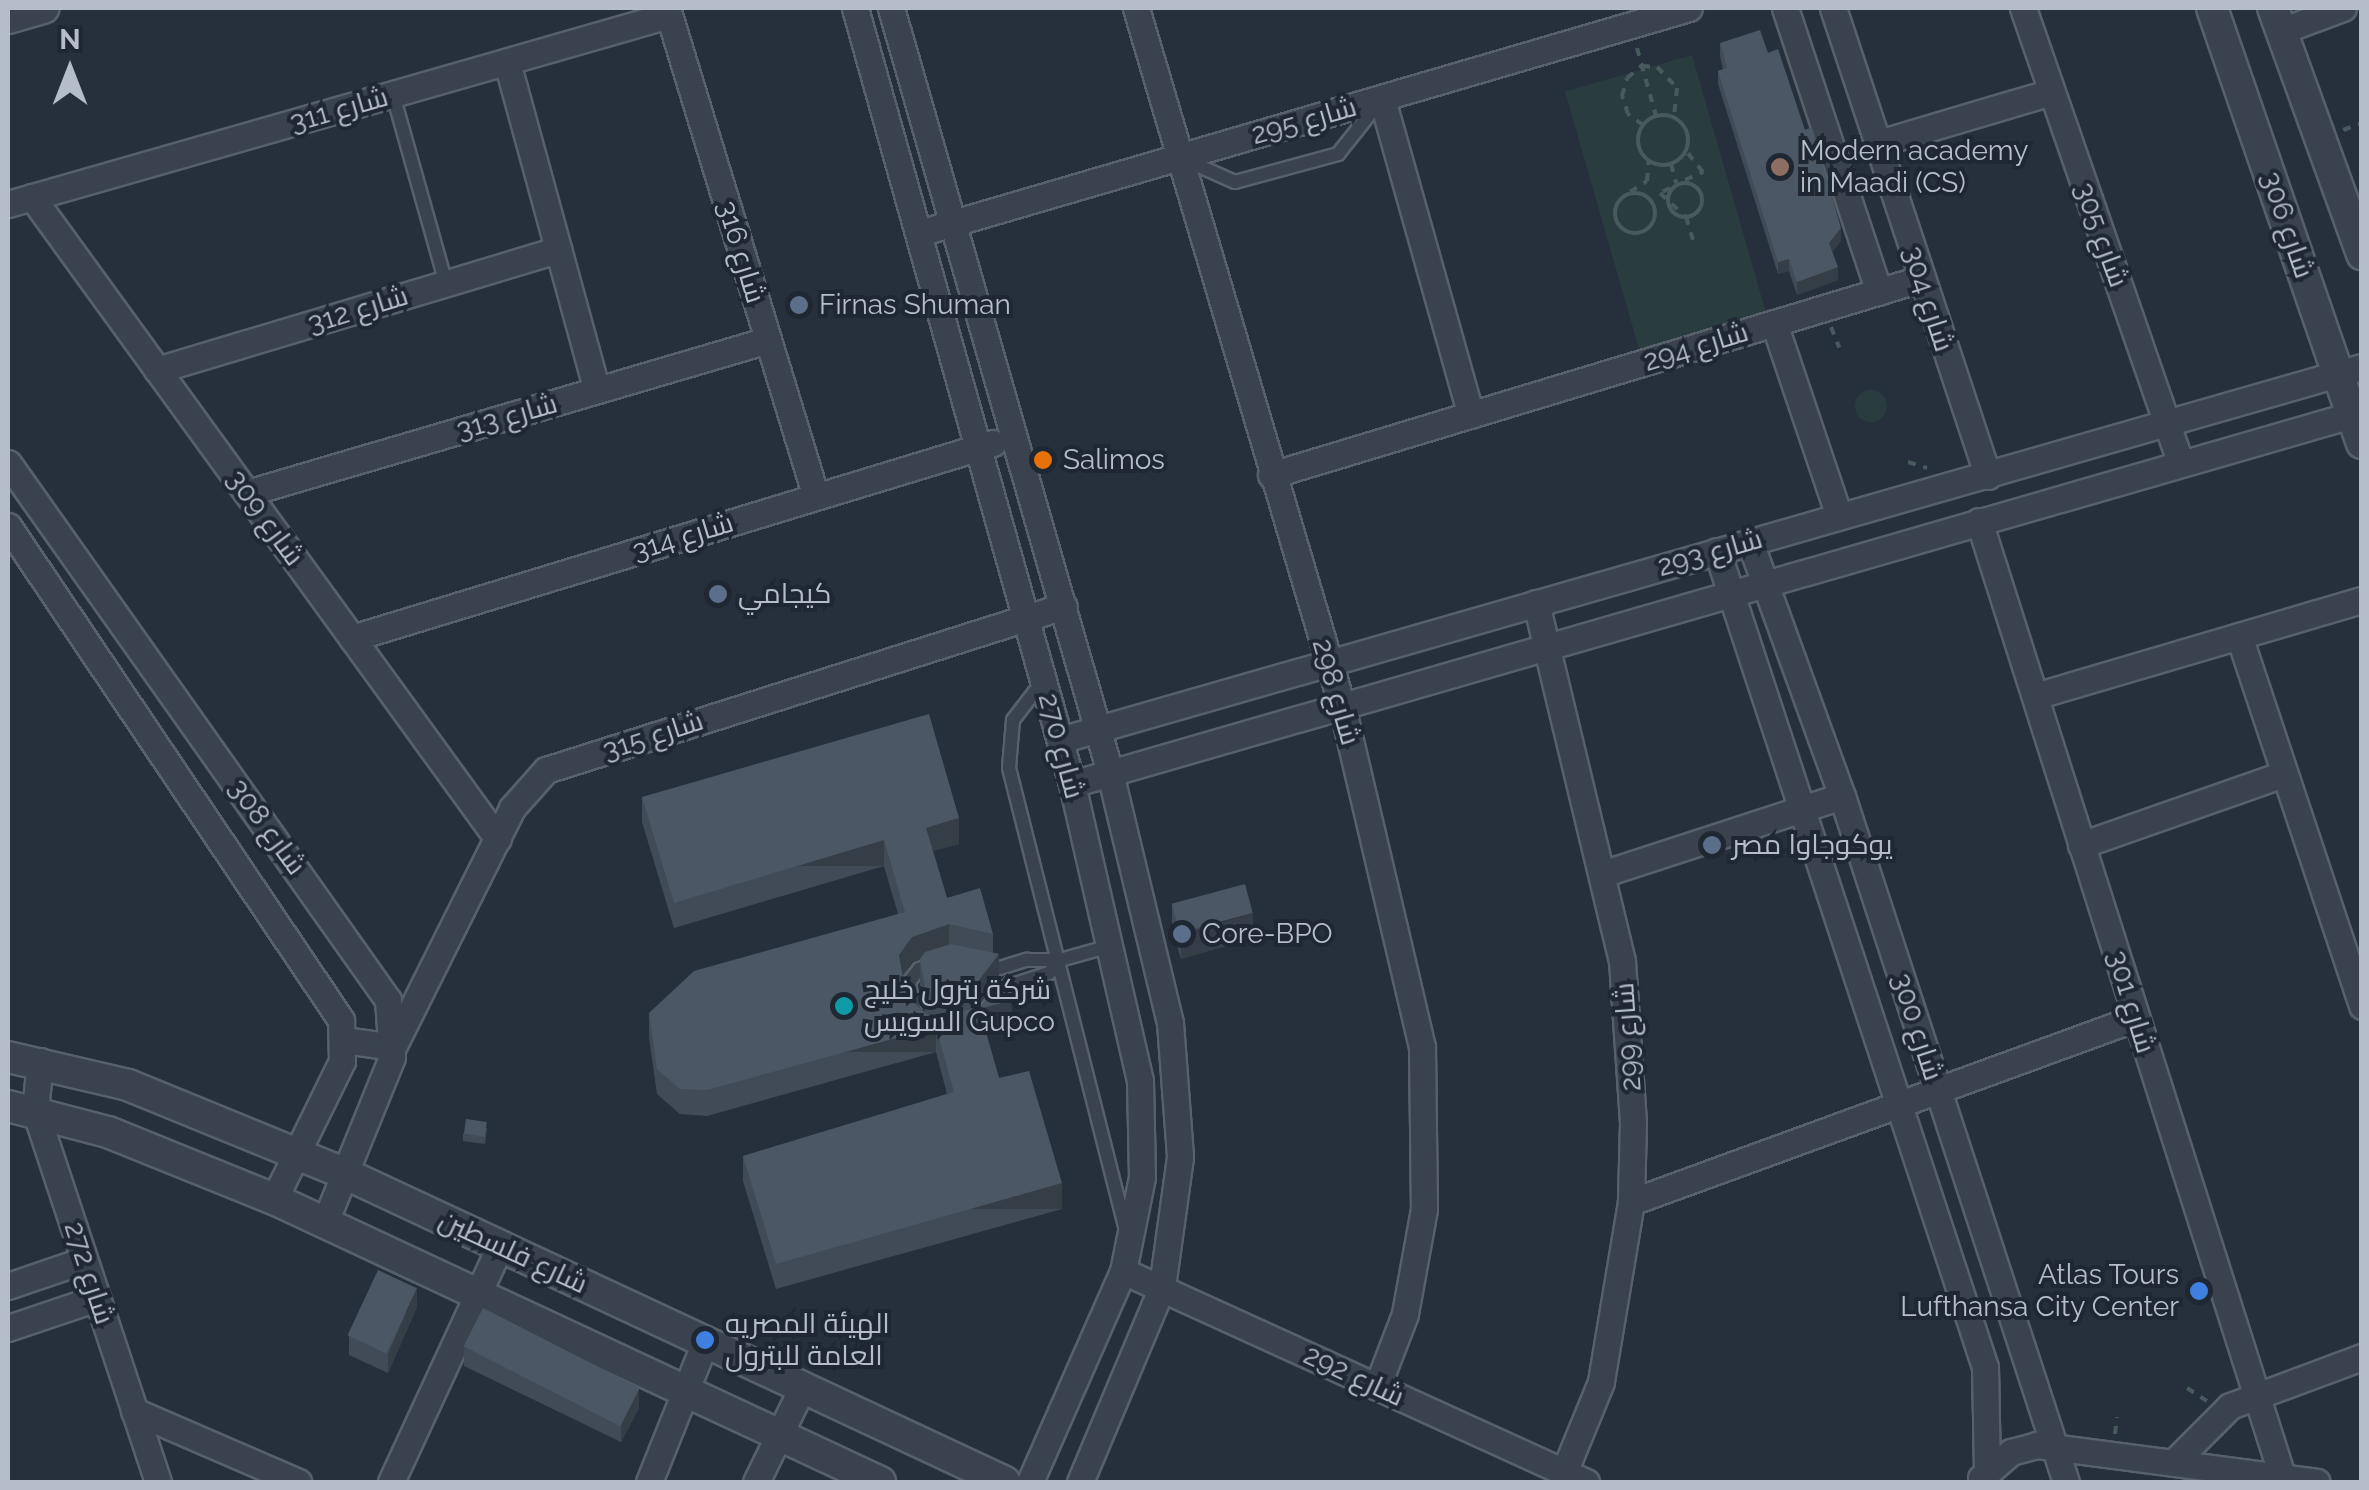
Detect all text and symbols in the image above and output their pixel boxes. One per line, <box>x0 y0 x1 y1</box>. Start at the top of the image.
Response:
north arrow <box>20 20 120 120</box>
text: N <box>59 23 81 56</box>
street label: شارع 311 <box>286 80 392 140</box>
street label: شارع 295 <box>1248 90 1360 152</box>
place label: Modern academy in Maadi (CS) <box>1800 134 2028 200</box>
marker: Modern academy in Maadi (CS) <box>1769 156 1791 178</box>
street label: شارع 306 <box>2253 167 2321 283</box>
street label: شارع 305 <box>2067 178 2135 292</box>
street label: شارع 316 <box>710 197 772 307</box>
street label: شارع 304 <box>1895 242 1961 356</box>
street label: شارع 312 <box>304 279 412 341</box>
place label: Firnas Shuman <box>819 288 1011 322</box>
marker: Firnas Shuman <box>788 294 810 316</box>
street label: شارع 294 <box>1640 315 1752 379</box>
street label: شارع 313 <box>453 387 561 447</box>
place label: Salimos <box>1063 443 1165 477</box>
marker: Salimos <box>1032 449 1054 471</box>
street label: شارع 309 <box>219 464 311 572</box>
street label: شارع 314 <box>629 506 737 568</box>
street label: شارع 293 <box>1654 522 1766 584</box>
place label: كيجامي <box>738 577 832 611</box>
marker: كيجامي <box>707 583 729 605</box>
street label: شارع 298 <box>1305 635 1367 749</box>
street label: شارع 270 <box>1031 690 1091 802</box>
street label: شارع 315 <box>599 704 707 768</box>
street label: شارع 308 <box>221 773 313 881</box>
place label: يوكوجاوا مصر <box>1732 828 1892 862</box>
marker: يوكوجاوا مصر <box>1701 834 1723 856</box>
place label: Core-BPO <box>1202 917 1333 951</box>
marker: Core-BPO <box>1171 923 1193 945</box>
street label: شارع 301 <box>2100 947 2162 1057</box>
street label: شارع 300 <box>1884 969 1950 1085</box>
place label: شركة بترول خليج السويس Gupco <box>864 973 1055 1039</box>
street label: شارع 299 <box>1607 982 1649 1092</box>
marker: شركة بترول خليج السويس Gupco <box>833 995 855 1017</box>
street label: شارع فلسطين <box>433 1203 593 1301</box>
street label: شارع 272 <box>57 1218 121 1328</box>
place label: Atlas Tours Lufthansa City Center <box>1899 1258 2179 1324</box>
marker: Atlas Tours Lufthansa City Center <box>2188 1280 2210 1302</box>
place label: الهيئة المصريه العامة للبترول <box>725 1307 890 1373</box>
marker: الهيئة المصريه العامة للبترول <box>694 1329 716 1351</box>
street label: شارع 292 <box>1298 1338 1410 1414</box>

